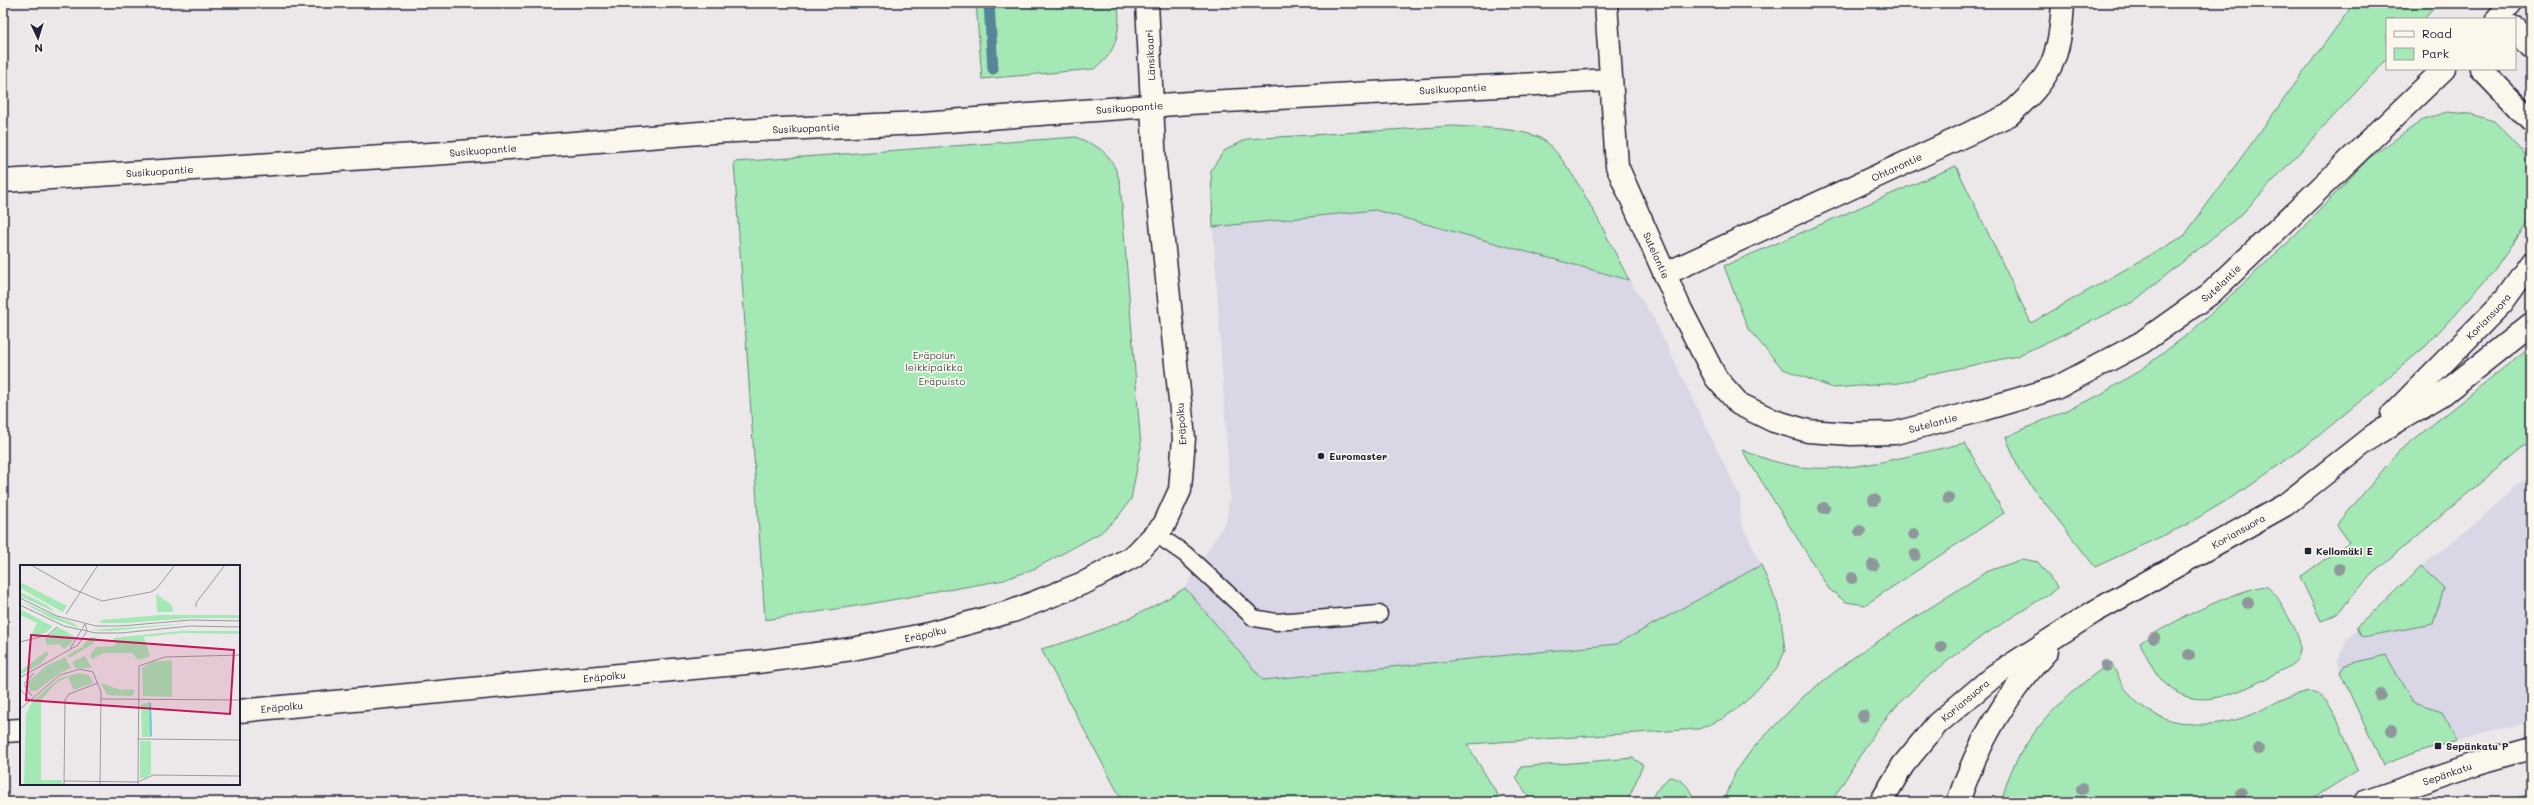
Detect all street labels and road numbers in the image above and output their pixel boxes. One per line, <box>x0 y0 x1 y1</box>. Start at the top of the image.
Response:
street label: Länsikaari <box>1142 29 1158 81</box>
street label: Susikuopantie <box>1419 80 1487 97</box>
street label: Susikuopantie <box>1095 98 1164 117</box>
street label: Susikuopantie <box>772 120 840 136</box>
street label: Susikuopantie <box>449 140 517 160</box>
street label: Ohtarontie <box>1869 149 1924 185</box>
street label: Susikuopantie <box>126 162 194 180</box>
street label: Sutelantie <box>1640 230 1673 281</box>
street label: Sutelantie <box>2198 261 2244 305</box>
street label: Koriansuora <box>2463 290 2514 343</box>
street label: Eräpolku <box>1173 402 1189 446</box>
street label: Sutelantie <box>1907 410 1959 436</box>
street label: Koriansuora <box>2209 511 2268 552</box>
street label: Eräpolku <box>903 622 948 645</box>
street label: Eräpolku <box>583 667 626 685</box>
street label: Koriansuora <box>1938 676 1992 725</box>
street label: Eräpolku <box>260 698 304 716</box>
street label: Sepänkatu <box>2421 759 2474 789</box>

